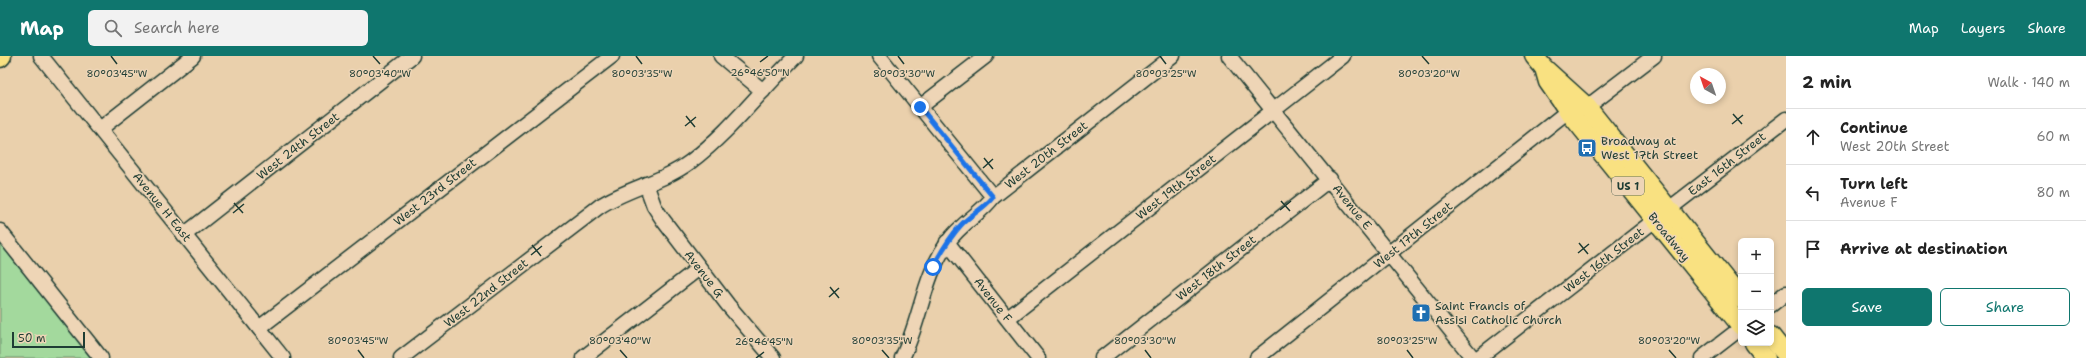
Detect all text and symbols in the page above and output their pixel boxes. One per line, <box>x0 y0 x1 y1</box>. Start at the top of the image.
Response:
search box <box>88 10 368 46</box>
text: Map <box>20 16 64 41</box>
icon: search <box>102 17 124 39</box>
text: Search here <box>134 18 220 38</box>
text: Map <box>1909 19 1939 37</box>
text: Layers <box>1961 19 2005 37</box>
text: Share <box>2027 19 2066 37</box>
text: 26°46'50"N <box>730 66 790 79</box>
text: 80°03'45"W <box>87 67 148 80</box>
text: 80°03'40"W <box>349 67 411 80</box>
text: 80°03'35"W <box>611 67 673 80</box>
text: 80°03'30"W <box>873 67 936 80</box>
text: 80°03'25"W <box>1135 67 1197 80</box>
text: 80°03'20"W <box>1398 67 1460 80</box>
north arrow <box>1690 68 1726 104</box>
text: 2 min <box>1802 71 1852 93</box>
text: Walk · 140 m <box>1987 74 2070 91</box>
route end <box>911 98 929 116</box>
street label: West 24th Street <box>253 109 343 183</box>
street label: West 20th Street <box>1001 118 1091 192</box>
text: Continue <box>1840 118 1908 138</box>
icon: ahead <box>1802 126 1824 148</box>
text: 60 m <box>2037 128 2070 145</box>
street label: East 16th Street <box>1685 129 1769 199</box>
place label: Broadway at West 17th Street <box>1601 133 1698 163</box>
bus stop icon: Broadway at West 17th Street <box>1576 137 1598 159</box>
text: West 20th Street <box>1840 138 1950 155</box>
street label: West 19th Street <box>1133 151 1219 223</box>
street label: West 23rd Street <box>390 155 480 229</box>
street label: Avenue H East <box>129 169 195 245</box>
text: Turn left <box>1840 174 1908 194</box>
road number: US 1 <box>1612 177 1644 195</box>
street label: Avenue E <box>1329 181 1375 233</box>
icon: left <box>1802 182 1824 204</box>
text: 80 m <box>2036 184 2070 201</box>
text: Avenue F <box>1840 194 1898 211</box>
street label: West 17th Street <box>1370 198 1456 272</box>
street label: Broadway <box>1644 209 1694 265</box>
street label: West 16th Street <box>1561 224 1647 296</box>
street label: West 18th Street <box>1173 232 1259 304</box>
map controls <box>1738 238 1774 346</box>
button: + <box>1738 238 1774 274</box>
icon: arrive <box>1802 238 1824 260</box>
text: Arrive at destination <box>1840 239 2008 259</box>
street label: Avenue G <box>681 247 727 301</box>
street label: West 22nd Street <box>441 255 531 331</box>
route start <box>924 258 942 276</box>
street label: Avenue F <box>970 274 1016 326</box>
button: − <box>1738 274 1774 310</box>
button: Save <box>1802 288 1932 326</box>
button: Share <box>1940 288 2070 326</box>
place label: Saint Francis of Assisi Catholic Church <box>1435 298 1562 328</box>
church icon: Saint Francis of Assisi Catholic Church <box>1410 302 1432 324</box>
button: layers <box>1738 310 1774 346</box>
scale bar <box>12 330 85 349</box>
text: 50 m <box>18 331 46 346</box>
text: 80°03'45"W <box>328 334 389 347</box>
text: 80°03'40"W <box>589 334 651 347</box>
text: 80°03'35"W <box>851 334 913 347</box>
text: 80°03'30"W <box>1114 334 1177 347</box>
text: 80°03'25"W <box>1376 334 1438 347</box>
text: 80°03'20"W <box>1638 334 1700 347</box>
text: 26°46'45"N <box>735 335 793 348</box>

